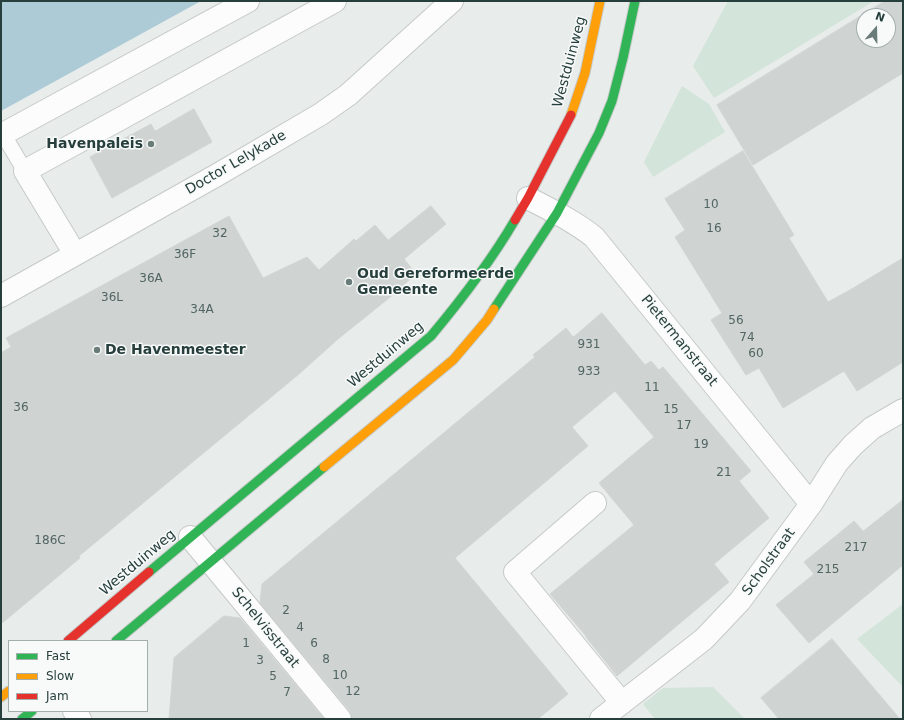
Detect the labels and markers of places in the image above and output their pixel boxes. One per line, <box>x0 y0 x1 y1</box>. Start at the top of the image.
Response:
place label: Havenpaleis <box>46 136 143 152</box>
marker: Havenpaleis <box>146 139 156 149</box>
place label: Oud Gereformeerde Gemeente <box>357 266 514 298</box>
marker: Oud Gereformeerde Gemeente <box>344 277 354 287</box>
place label: De Havenmeester <box>105 342 246 358</box>
marker: De Havenmeester <box>92 345 102 355</box>

